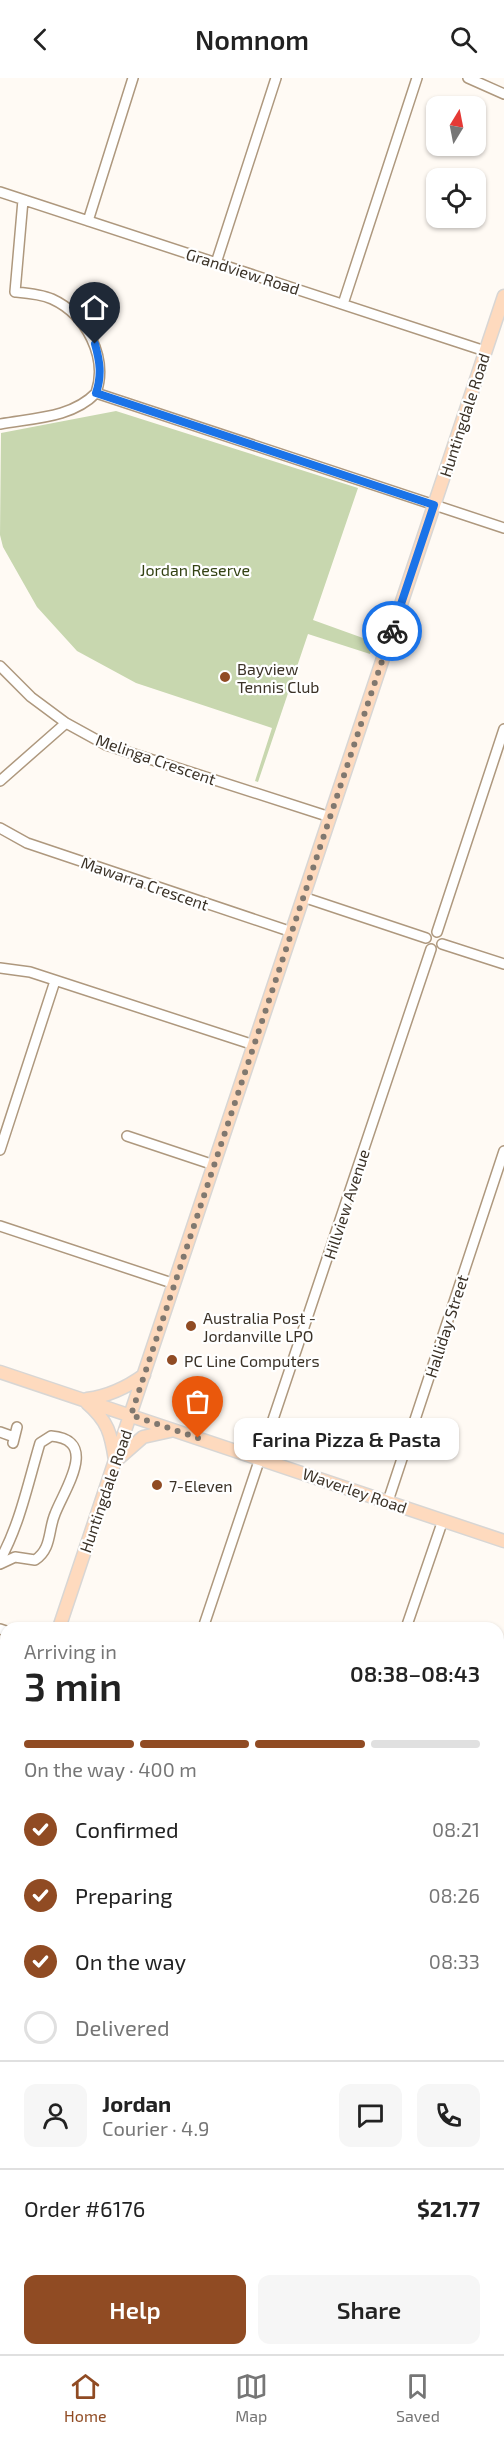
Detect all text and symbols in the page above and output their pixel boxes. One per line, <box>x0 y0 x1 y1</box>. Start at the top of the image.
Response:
icon: back <box>24 23 57 56</box>
text: Nomnom <box>195 23 309 55</box>
icon: search <box>447 23 480 56</box>
north arrow <box>426 96 486 156</box>
map controls <box>426 96 486 228</box>
button: locate <box>426 168 486 228</box>
street label: Grandview Road <box>184 244 302 298</box>
pin <box>69 282 120 344</box>
icon: home <box>78 291 111 324</box>
street label: Huntingdale Road <box>435 351 493 479</box>
park label: Jordan Reserve <box>140 560 250 579</box>
courier <box>362 601 422 661</box>
icon: bike <box>376 615 409 648</box>
place label: Bayview Tennis Club <box>237 659 319 696</box>
marker: Bayview Tennis Club <box>218 670 232 684</box>
street label: Melinga Crescent <box>94 730 218 788</box>
street label: Mawarra Crescent <box>79 852 211 914</box>
street label: Hillview Avenue <box>319 1147 373 1261</box>
street label: Halliday Street <box>420 1272 472 1380</box>
place label: Australia Post - Jordanville LPO <box>203 1308 316 1345</box>
marker: Australia Post - Jordanville LPO <box>184 1319 198 1333</box>
place label: PC Line Computers <box>184 1351 320 1370</box>
marker: PC Line Computers <box>165 1353 179 1367</box>
pin <box>172 1376 223 1438</box>
icon: bag <box>181 1385 214 1418</box>
callout: Farina Pizza & Pasta <box>234 1417 459 1459</box>
street label: Huntingdale Road <box>75 1427 135 1555</box>
text: Farina Pizza & Pasta <box>252 1427 441 1451</box>
street label: Waverley Road <box>300 1463 410 1517</box>
place label: 7-Eleven <box>169 1476 233 1495</box>
marker: 7-Eleven <box>150 1478 164 1492</box>
text: Arriving in <box>24 1639 117 1663</box>
text: 08:38–08:43 <box>350 1660 480 1686</box>
text: 3 min <box>24 1662 122 1709</box>
text: On the way · 400 m <box>24 1757 197 1781</box>
icon: check <box>24 1813 57 1846</box>
text: Confirmed <box>75 1816 179 1842</box>
text: 08:21 <box>432 1817 480 1841</box>
icon: check <box>24 1879 57 1912</box>
text: Preparing <box>75 1882 173 1908</box>
text: 08:26 <box>428 1883 480 1907</box>
icon: check <box>24 1945 57 1978</box>
text: On the way <box>75 1948 186 1974</box>
text: 08:33 <box>429 1949 480 1973</box>
text: Delivered <box>75 2014 170 2040</box>
button: person <box>24 2084 87 2147</box>
button: chat <box>339 2084 402 2147</box>
button: phone <box>417 2084 480 2147</box>
text: Jordan <box>102 2090 171 2116</box>
text: Courier · 4.9 <box>102 2116 209 2140</box>
text: Order #6176 <box>24 2195 145 2221</box>
text: $21.77 <box>417 2195 480 2221</box>
button: Help <box>24 2275 246 2344</box>
button: Share <box>258 2275 480 2344</box>
tab: Home <box>64 2370 107 2425</box>
tab: Map <box>235 2370 268 2425</box>
tab: Saved <box>396 2370 440 2425</box>

